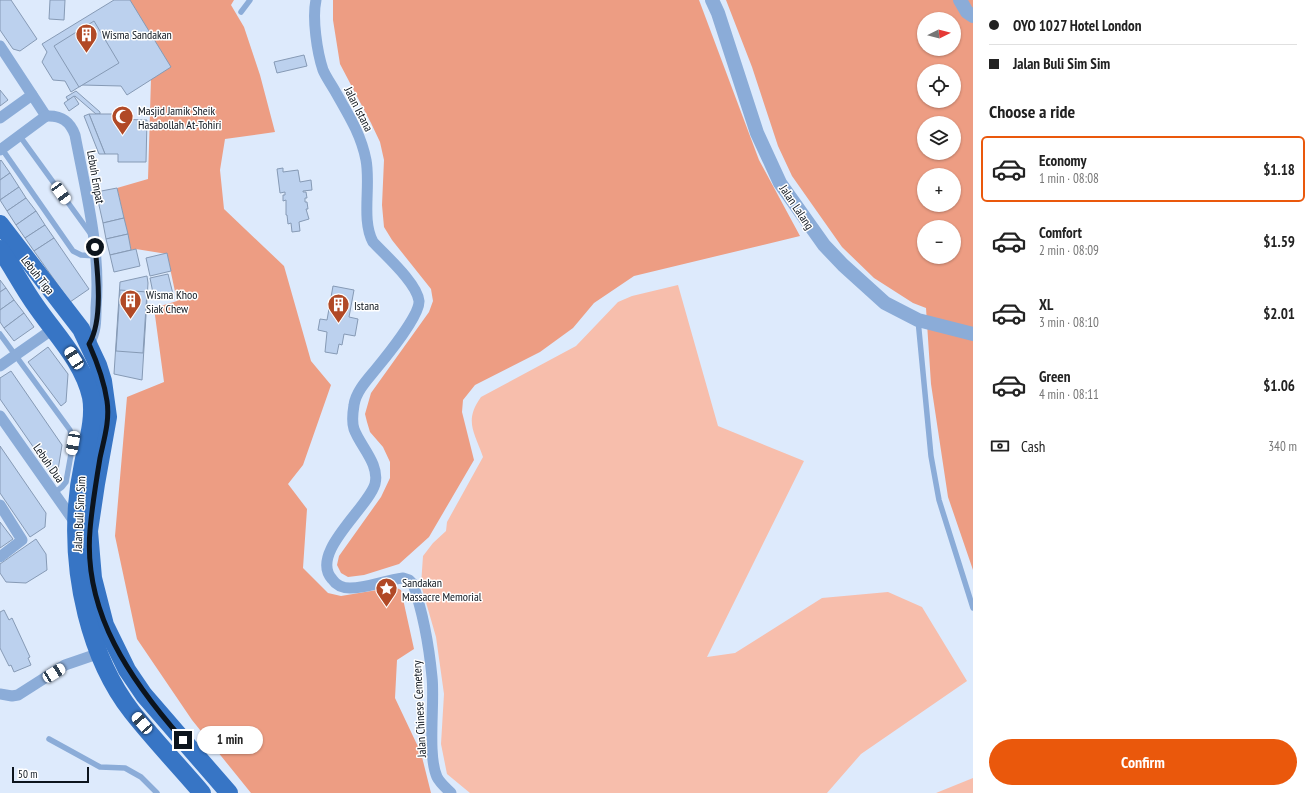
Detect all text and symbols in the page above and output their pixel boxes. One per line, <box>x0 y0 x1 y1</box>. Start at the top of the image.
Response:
north arrow <box>917 12 961 56</box>
map controls <box>917 12 961 264</box>
text: OYO 1027 Hotel London <box>1013 16 1141 35</box>
building icon: Wisma Sandakan <box>73 21 99 54</box>
place label: Wisma Sandakan <box>102 27 172 42</box>
text: Jalan Buli Sim Sim <box>1013 54 1110 73</box>
button: locate <box>917 64 961 108</box>
street label: Jalan Istana <box>341 83 377 134</box>
text: Choose a ride <box>989 100 1075 123</box>
place label: Masjid Jamik Sheik Hasabollah At-Tohiri <box>138 103 221 132</box>
mosque icon: Masjid Jamik Sheik Hasabollah At-Tohiri <box>110 104 136 137</box>
button: layers <box>917 116 961 160</box>
street label: Lebuh Empat <box>84 149 108 206</box>
icon: car <box>991 151 1027 187</box>
text: Economy <box>1039 151 1087 170</box>
text: $1.18 <box>1263 160 1295 179</box>
button: + <box>917 168 961 212</box>
text: 1 min · 08:08 <box>1039 170 1099 187</box>
car <box>49 180 73 206</box>
street label: Jalan Lalang <box>776 181 817 232</box>
button: − <box>917 220 961 264</box>
icon: car <box>991 223 1027 259</box>
text: Comfort <box>1039 223 1082 242</box>
text: $1.59 <box>1263 232 1295 251</box>
route start <box>86 238 104 256</box>
text: 2 min · 08:09 <box>1039 242 1099 259</box>
street label: Lebuh Tiga <box>18 253 58 298</box>
place label: Wisma Khoo Siak Chew <box>146 287 197 316</box>
building icon: Wisma Khoo Siak Chew <box>118 288 144 321</box>
building icon: Istana <box>325 292 351 325</box>
icon: car <box>991 295 1027 331</box>
text: XL <box>1039 295 1053 314</box>
place label: Istana <box>354 298 379 313</box>
text: $2.01 <box>1263 304 1295 323</box>
text: 3 min · 08:10 <box>1039 314 1099 331</box>
car <box>62 345 86 371</box>
icon: car <box>991 367 1027 403</box>
text: Green <box>1039 367 1071 386</box>
text: $1.06 <box>1263 376 1295 395</box>
text: 4 min · 08:11 <box>1039 386 1099 403</box>
car <box>65 430 81 456</box>
icon: cash <box>989 435 1011 457</box>
text: Cash <box>1021 437 1045 456</box>
text: 340 m <box>1268 438 1297 455</box>
street label: Lebuh Dua <box>30 441 68 485</box>
street label: Jalan Buli Sim Sim <box>69 476 88 553</box>
place label: Sandakan Massacre Memorial <box>402 575 482 604</box>
place icon: Sandakan Massacre Memorial <box>374 576 400 609</box>
street label: Jalan Chinese Cemetery <box>409 660 429 759</box>
car <box>41 662 67 684</box>
car <box>130 710 154 736</box>
callout: 1 min <box>197 726 263 754</box>
route end <box>174 731 192 749</box>
text: 1 min <box>217 731 243 748</box>
button: Confirm <box>989 739 1297 785</box>
scale bar <box>12 765 89 784</box>
text: 50 m <box>18 767 37 781</box>

